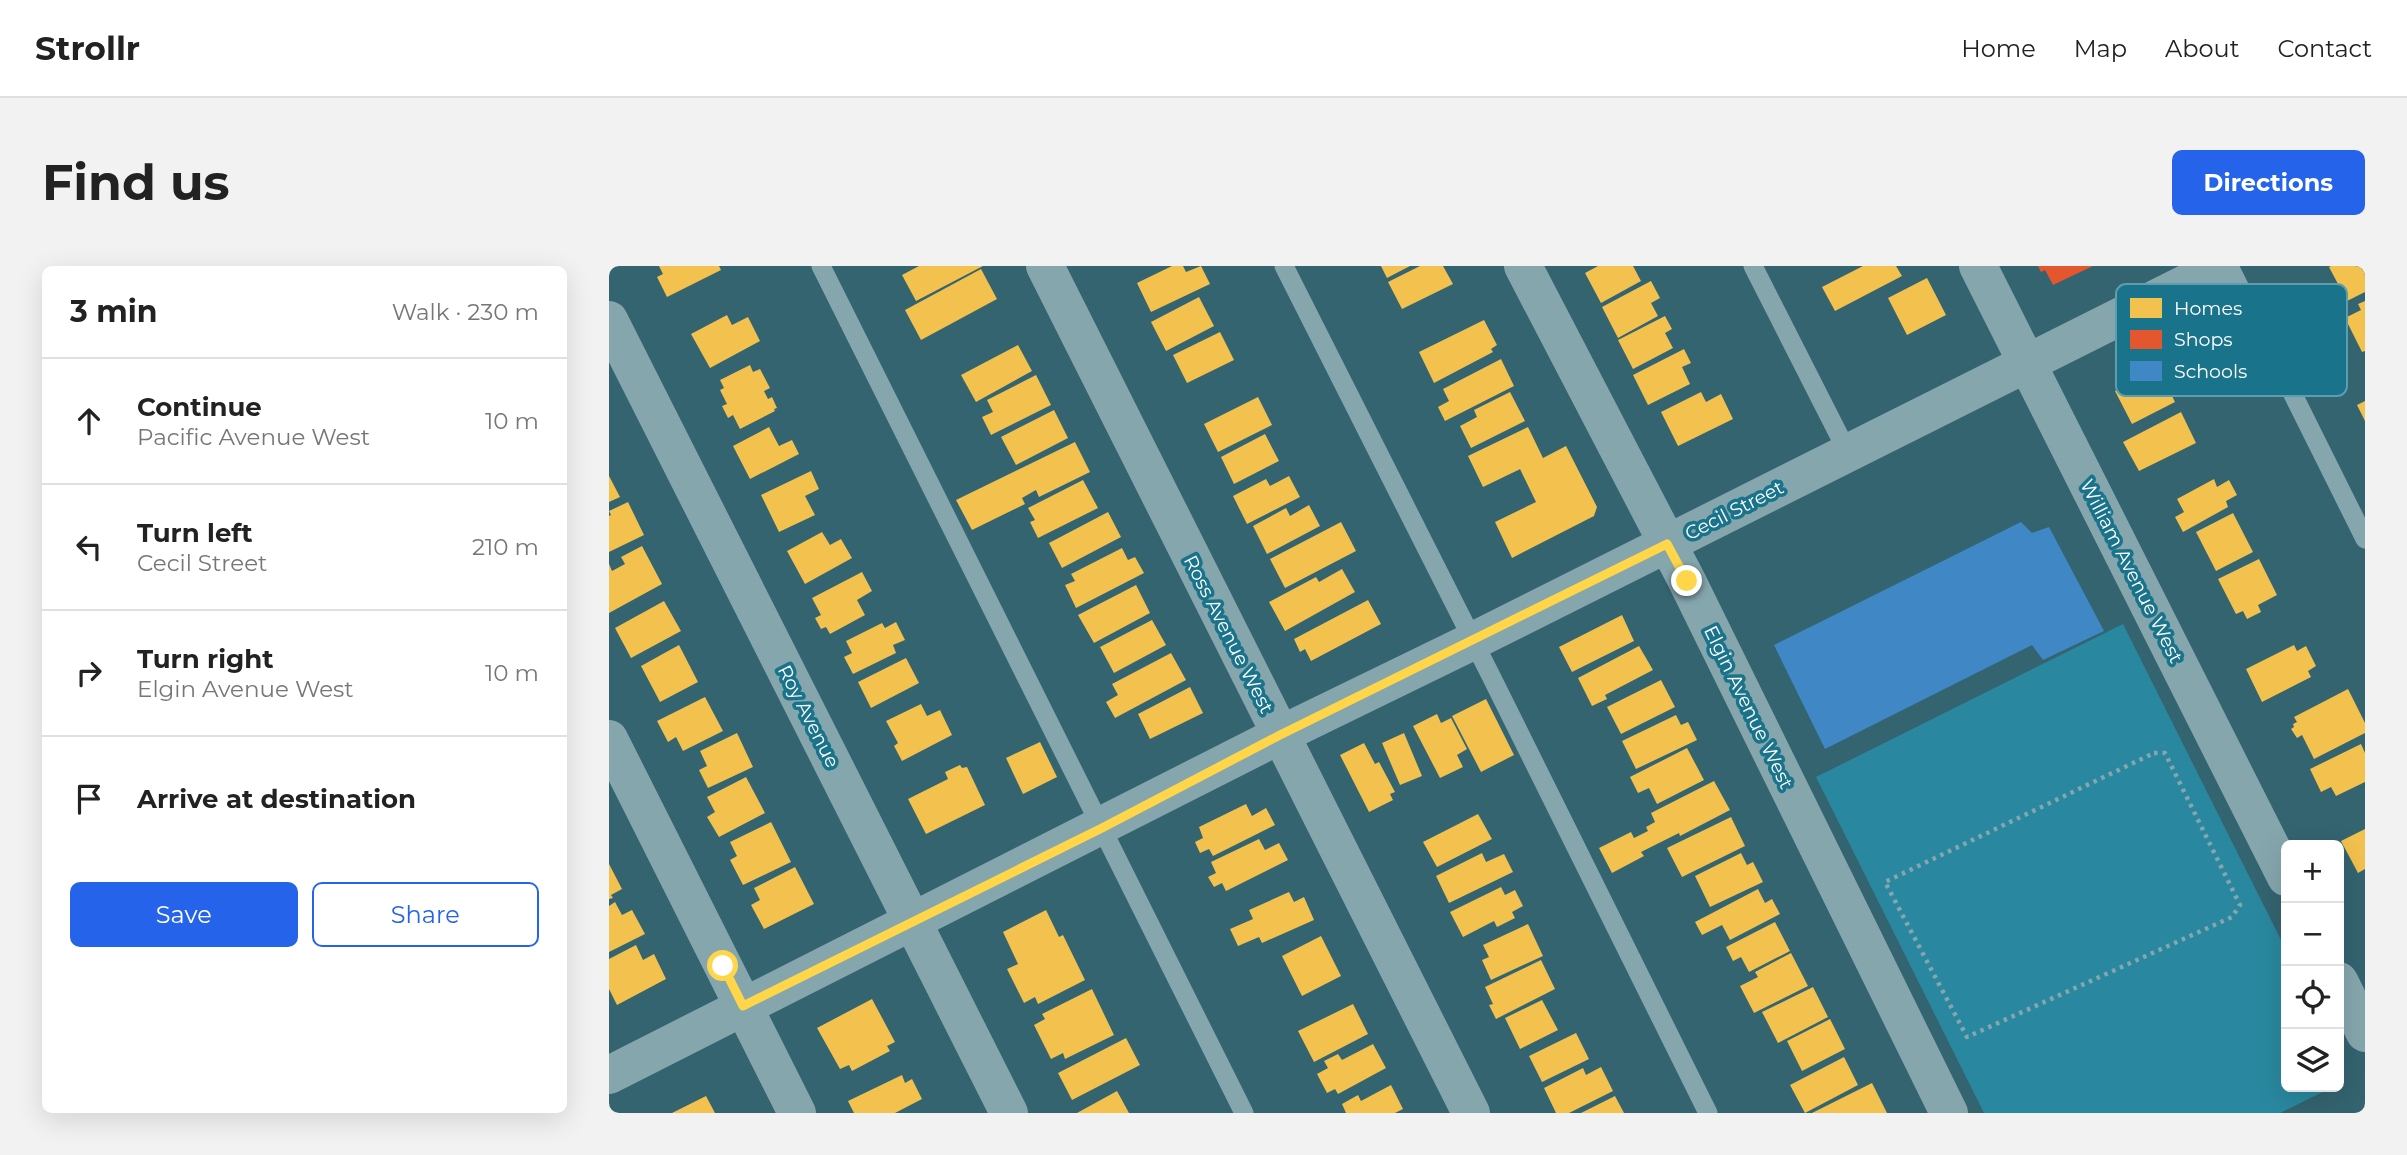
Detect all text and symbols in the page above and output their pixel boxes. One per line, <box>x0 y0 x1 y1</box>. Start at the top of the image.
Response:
text: Strollr <box>35 28 140 68</box>
text: Home <box>1961 34 2036 63</box>
text: Map <box>2074 34 2127 63</box>
text: About <box>2165 34 2239 63</box>
text: Contact <box>2277 34 2372 63</box>
button: Directions <box>2172 150 2365 215</box>
text: Find us <box>42 153 230 212</box>
legend <box>2116 284 2347 396</box>
text: 3 min <box>70 293 157 330</box>
text: Homes <box>2174 297 2242 320</box>
text: Walk · 230 m <box>392 298 539 326</box>
text: Shops <box>2174 328 2233 351</box>
text: Schools <box>2174 360 2247 383</box>
text: Continue <box>137 391 262 423</box>
icon: ahead <box>70 402 108 440</box>
text: 10 m <box>485 407 539 435</box>
text: Pacific Avenue West <box>137 423 370 451</box>
street label: Cecil Street <box>1681 476 1788 545</box>
street label: William Avenue West <box>2075 476 2188 667</box>
text: Turn left <box>137 517 253 549</box>
icon: left <box>70 528 108 566</box>
text: 210 m <box>472 533 539 561</box>
text: Cecil Street <box>137 549 267 577</box>
street label: Ross Avenue West <box>1179 551 1279 717</box>
route end <box>1671 565 1702 596</box>
street label: Elgin Avenue West <box>1699 622 1798 793</box>
text: Turn right <box>137 643 273 675</box>
icon: right <box>70 654 108 692</box>
text: 10 m <box>485 659 539 687</box>
street label: Roy Avenue <box>773 661 844 772</box>
text: Elgin Avenue West <box>137 675 354 703</box>
icon: arrive <box>70 780 108 818</box>
text: Arrive at destination <box>137 783 416 815</box>
map controls <box>2281 840 2344 1092</box>
button: + <box>2281 840 2344 903</box>
button: Save <box>70 882 298 947</box>
button: Share <box>312 882 539 947</box>
button: − <box>2281 903 2344 966</box>
route start <box>707 950 738 981</box>
button: locate <box>2281 966 2344 1029</box>
button: layers <box>2281 1029 2344 1092</box>

